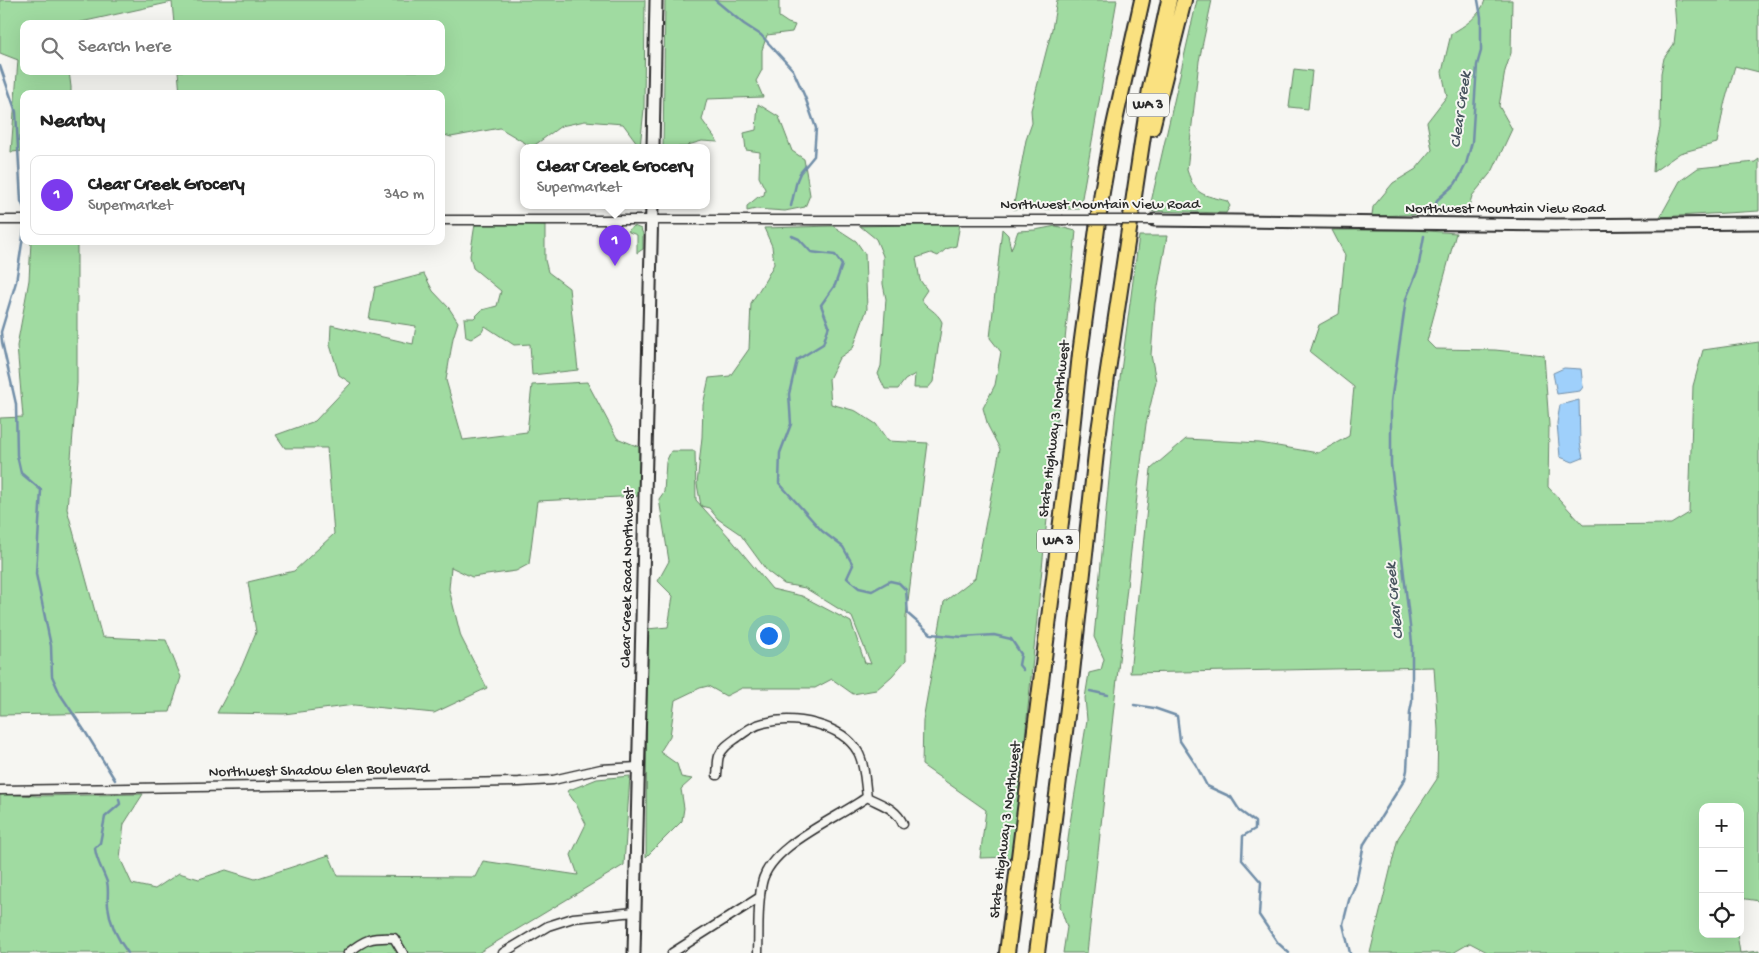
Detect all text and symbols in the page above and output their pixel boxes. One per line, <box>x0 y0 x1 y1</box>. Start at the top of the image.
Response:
search box <box>20 20 445 75</box>
icon: search <box>38 34 66 62</box>
text: Search here <box>78 36 172 59</box>
water label: Clear Creek <box>1447 69 1477 149</box>
road number: WA 3 <box>1127 94 1169 116</box>
text: Nearby <box>40 110 105 135</box>
popup <box>520 144 710 209</box>
text: Clear Creek Grocery <box>537 156 693 179</box>
text: Clear Creek Grocery <box>88 174 245 197</box>
text: Supermarket <box>537 179 621 198</box>
text: 1 <box>54 186 60 205</box>
text: 340 m <box>384 186 424 205</box>
street label: Northwest Mountain View Road <box>1000 196 1201 214</box>
text: Supermarket <box>88 197 173 216</box>
street label: Northwest Mountain View Road <box>1405 200 1606 218</box>
pin: 1 <box>599 225 631 266</box>
street label: State Highway 3 Northwest <box>1035 338 1075 518</box>
street label: Clear Creek Road Northwest <box>617 486 639 668</box>
road number: WA 3 <box>1037 530 1079 552</box>
water label: Clear Creek <box>1382 560 1409 640</box>
your location <box>756 623 782 649</box>
street label: State Highway 3 Northwest <box>986 739 1026 919</box>
street label: Northwest Shadow Glen Boulevard <box>209 760 431 782</box>
map controls <box>1699 803 1744 938</box>
button: + <box>1699 803 1744 848</box>
button: − <box>1699 848 1744 893</box>
button: locate <box>1699 893 1744 938</box>

